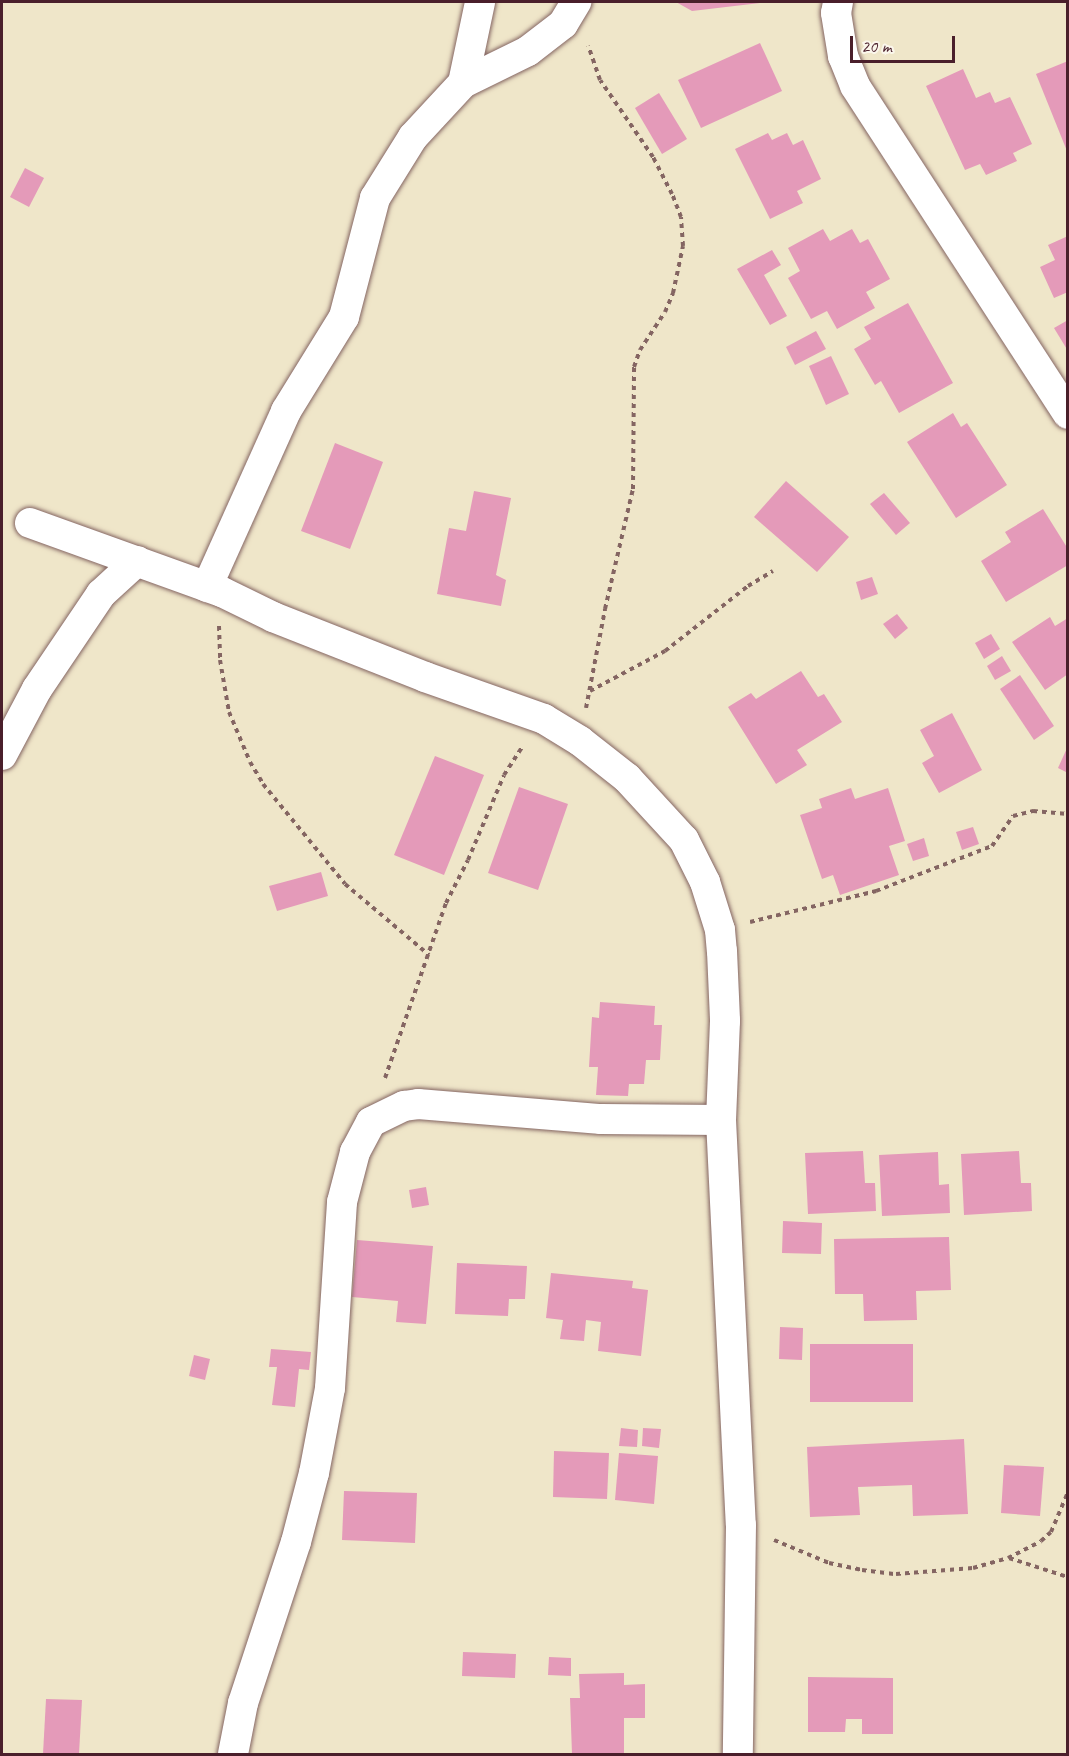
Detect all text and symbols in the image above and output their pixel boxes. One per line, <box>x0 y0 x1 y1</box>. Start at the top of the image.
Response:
scale bar <box>853 24 958 62</box>
text: 20 m <box>861 35 892 57</box>

